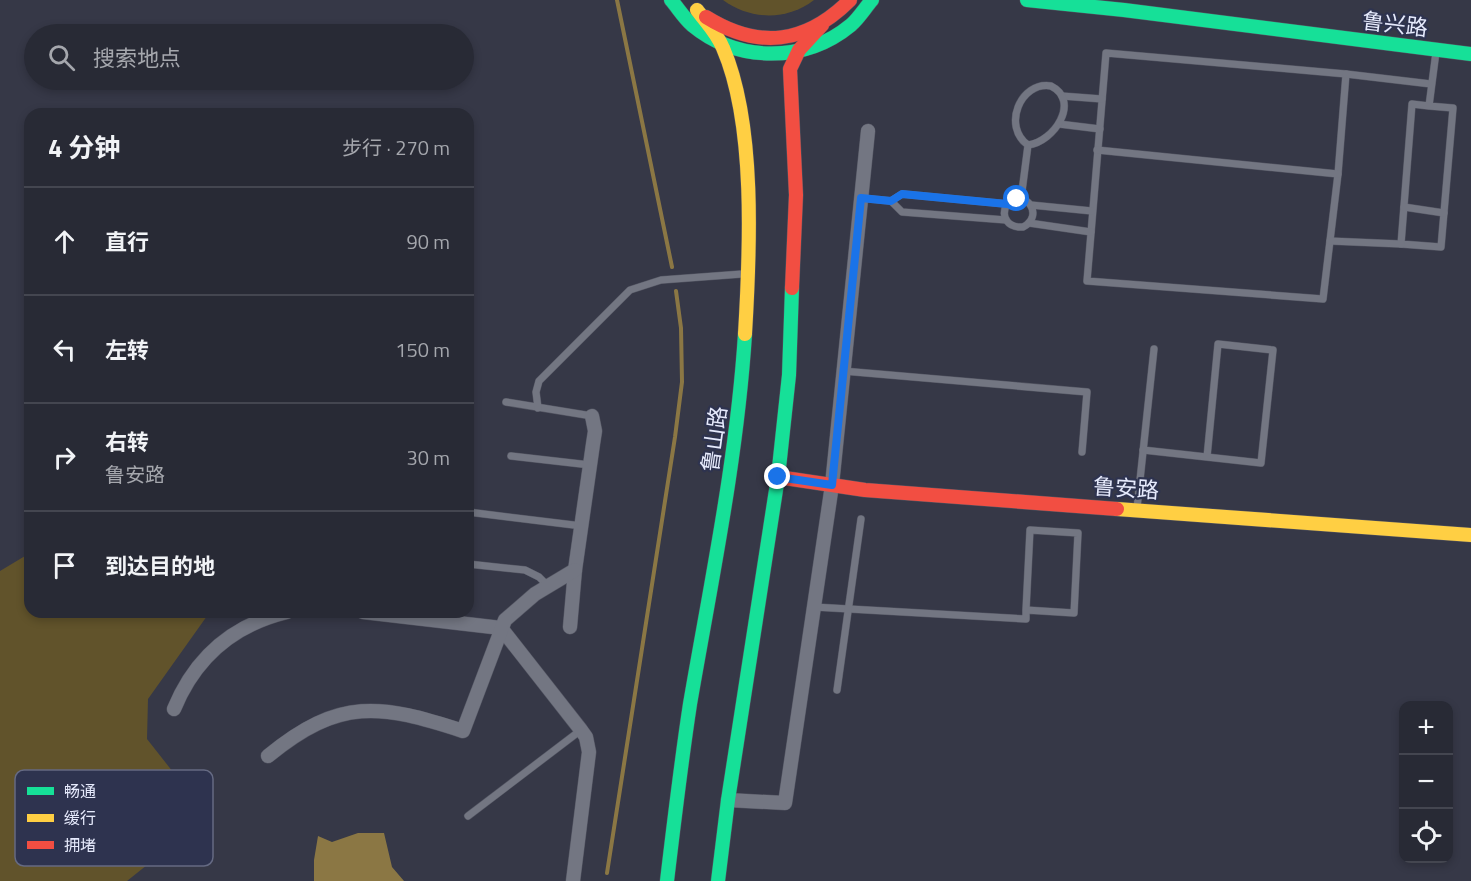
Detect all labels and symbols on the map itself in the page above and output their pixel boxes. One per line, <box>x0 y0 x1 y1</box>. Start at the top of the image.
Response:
street label: 鲁兴路 <box>1360 3 1430 45</box>
route start <box>1003 185 1029 211</box>
street label: 鲁山路 <box>693 404 735 474</box>
route end <box>764 463 790 489</box>
street label: 鲁安路 <box>1092 469 1160 507</box>
legend <box>15 770 213 866</box>
text: 畅通 <box>64 779 96 803</box>
text: 缓行 <box>64 806 96 830</box>
text: 拥堵 <box>64 833 96 857</box>

